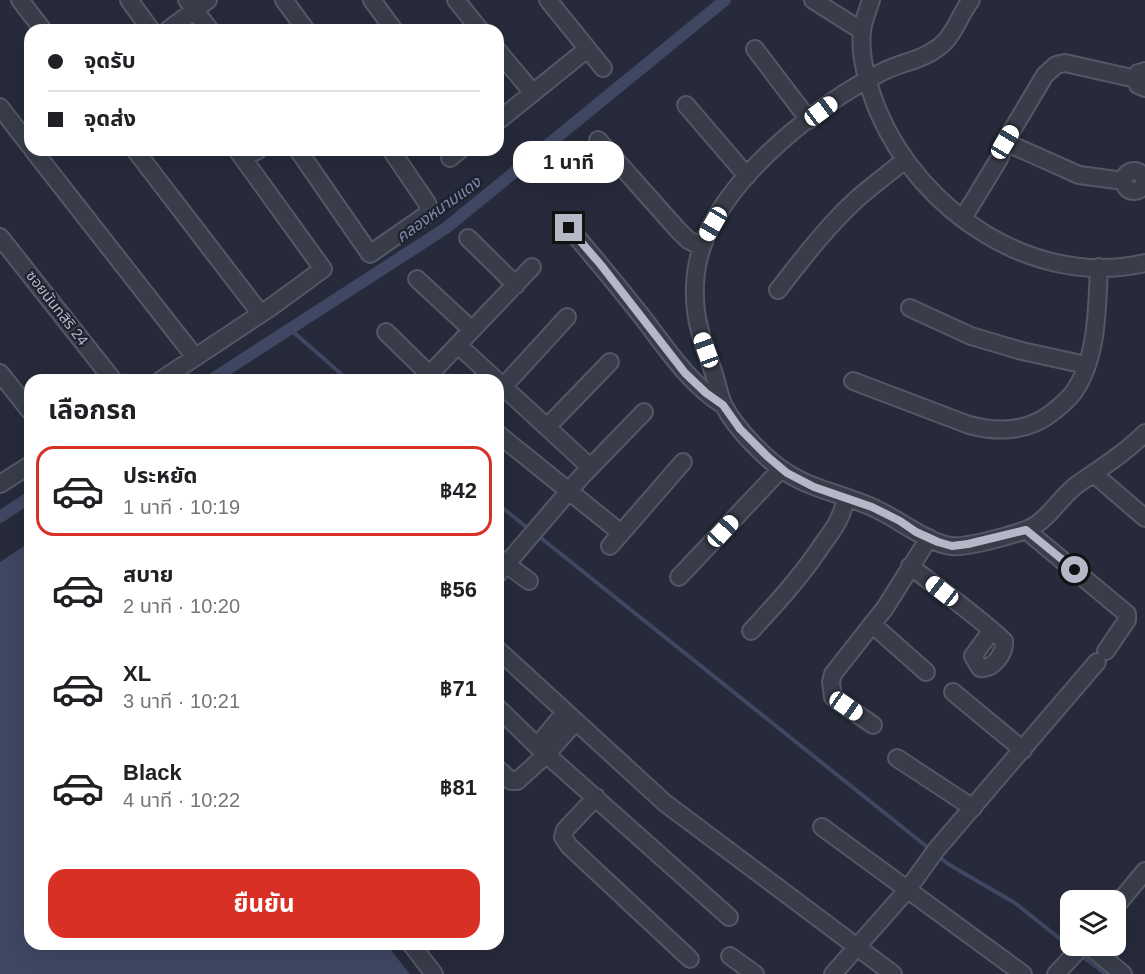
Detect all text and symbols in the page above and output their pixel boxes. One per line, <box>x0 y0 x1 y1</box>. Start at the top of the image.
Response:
text: จุดรับ <box>84 48 136 73</box>
car <box>801 93 841 129</box>
text: จุดส่ง <box>84 106 136 131</box>
car <box>988 122 1022 162</box>
callout: 1 นาที <box>514 141 624 183</box>
text: 1 นาที <box>543 151 594 173</box>
water label: คลองหนามแดง <box>393 172 485 246</box>
car <box>696 204 730 244</box>
route end <box>555 214 582 241</box>
street label: ซอยนันทสิริ 24 <box>23 267 92 348</box>
car <box>691 330 721 370</box>
text: เลือกรถ <box>48 395 137 425</box>
text: ประหยัด <box>123 463 198 488</box>
icon: car <box>51 464 105 518</box>
text: ฿42 <box>440 478 477 503</box>
text: 1 นาที · 10:19 <box>123 496 240 518</box>
car <box>704 512 742 550</box>
route start <box>1061 556 1088 583</box>
text: สบาย <box>123 562 173 587</box>
icon: car <box>51 563 105 617</box>
car <box>922 573 962 609</box>
text: ฿56 <box>440 577 477 602</box>
text: 2 นาที · 10:20 <box>123 595 240 617</box>
text: XL <box>123 661 151 686</box>
icon: car <box>51 662 105 716</box>
text: ฿71 <box>440 676 477 701</box>
car <box>826 688 866 724</box>
text: 3 นาที · 10:21 <box>123 690 240 712</box>
text: Black <box>123 760 182 785</box>
icon: car <box>51 761 105 815</box>
text: ฿81 <box>440 775 477 800</box>
text: 4 นาที · 10:22 <box>123 789 240 811</box>
button: ยืนยัน <box>48 869 480 938</box>
map controls <box>1060 890 1126 956</box>
button: layers <box>1060 890 1126 956</box>

